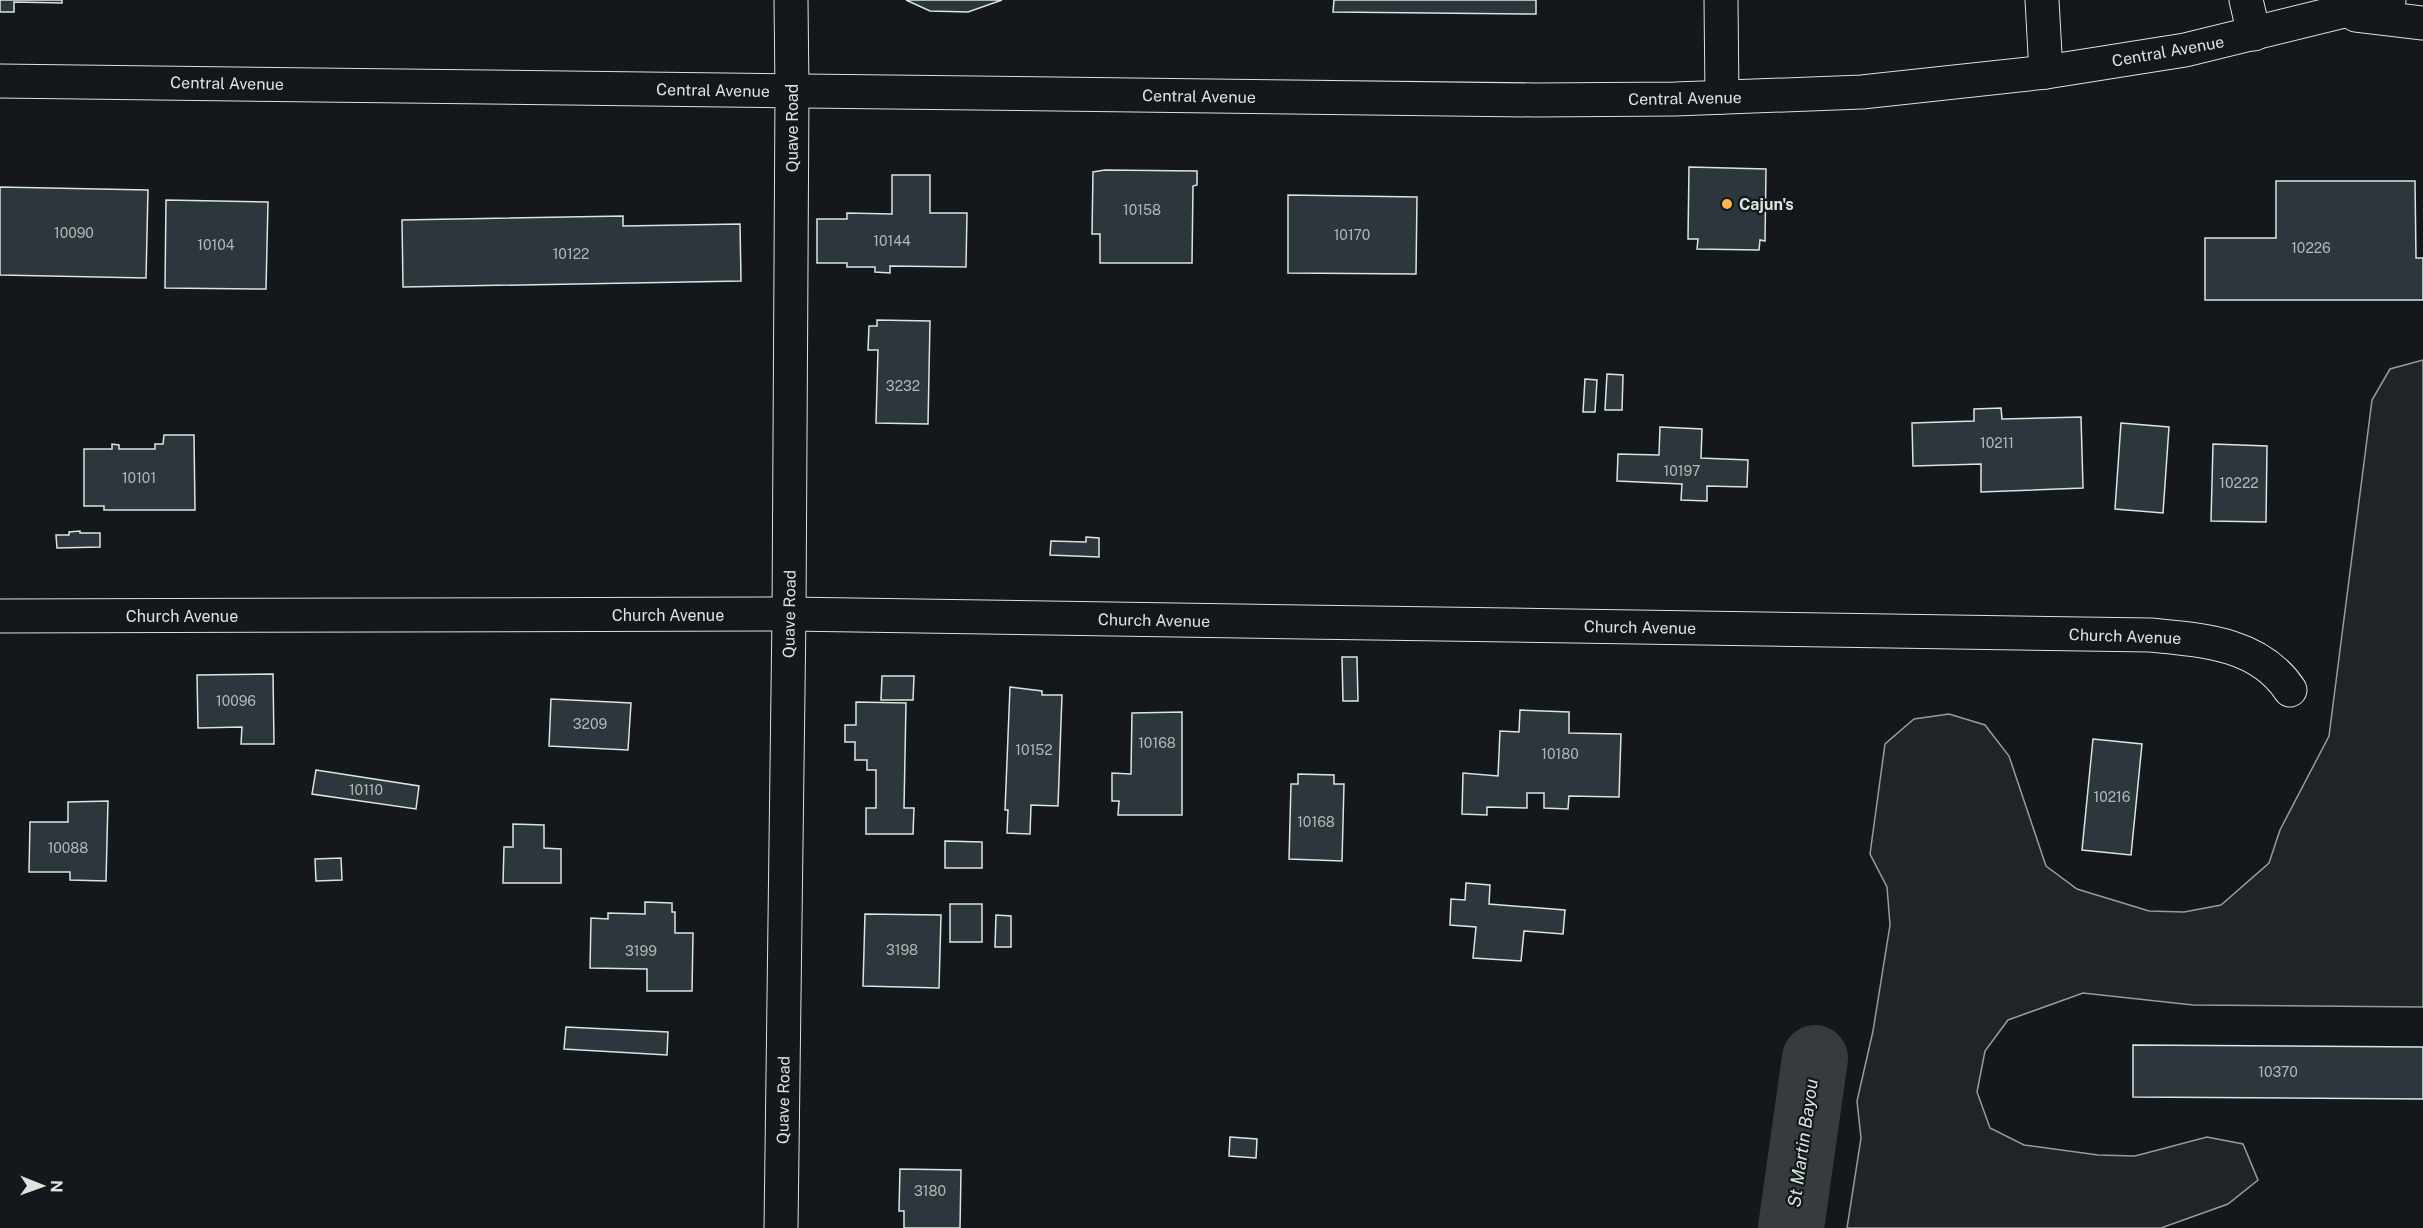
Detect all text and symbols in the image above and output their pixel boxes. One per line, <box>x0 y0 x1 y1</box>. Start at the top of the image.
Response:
street label: Central Avenue <box>2110 32 2226 71</box>
street label: Central Avenue <box>170 73 284 94</box>
street label: Central Avenue <box>656 80 770 101</box>
street label: Quave Road <box>783 84 802 172</box>
street label: Central Avenue <box>1142 86 1256 107</box>
street label: Central Avenue <box>1628 88 1742 109</box>
place label: Cajun's <box>1739 195 1794 214</box>
marker: Cajun's <box>1720 197 1734 211</box>
house number: 10158 <box>1123 202 1161 218</box>
house number: 10090 <box>54 225 94 241</box>
house number: 10170 <box>1334 227 1370 243</box>
house number: 10144 <box>873 233 911 249</box>
house number: 10104 <box>197 237 235 253</box>
house number: 10226 <box>2291 240 2331 256</box>
house number: 10122 <box>553 246 589 262</box>
house number: 3232 <box>886 378 920 394</box>
house number: 10211 <box>1980 435 2014 451</box>
house number: 10197 <box>1664 463 1700 479</box>
house number: 10101 <box>122 470 156 486</box>
house number: 10222 <box>2219 475 2259 491</box>
street label: Quave Road <box>779 570 800 658</box>
street label: Church Avenue <box>612 606 724 625</box>
street label: Church Avenue <box>126 607 238 626</box>
street label: Church Avenue <box>1098 610 1210 631</box>
street label: Church Avenue <box>1584 617 1696 638</box>
street label: Church Avenue <box>2068 625 2181 648</box>
house number: 10096 <box>216 693 256 709</box>
house number: 3209 <box>573 716 607 732</box>
house number: 10168 <box>1138 735 1176 751</box>
house number: 10152 <box>1015 742 1053 758</box>
house number: 10180 <box>1541 746 1579 762</box>
house number: 10110 <box>349 782 383 798</box>
house number: 10216 <box>2093 789 2131 805</box>
house number: 10168 <box>1297 814 1335 830</box>
house number: 10088 <box>48 840 88 856</box>
house number: 3198 <box>886 942 918 958</box>
house number: 3199 <box>625 943 657 959</box>
street label: Quave Road <box>773 1056 794 1144</box>
house number: 10370 <box>2258 1064 2298 1080</box>
water label: St Martin Bayou <box>1783 1077 1822 1209</box>
north arrow <box>12 1156 72 1216</box>
text: N <box>47 1180 66 1193</box>
house number: 3180 <box>914 1183 946 1199</box>

